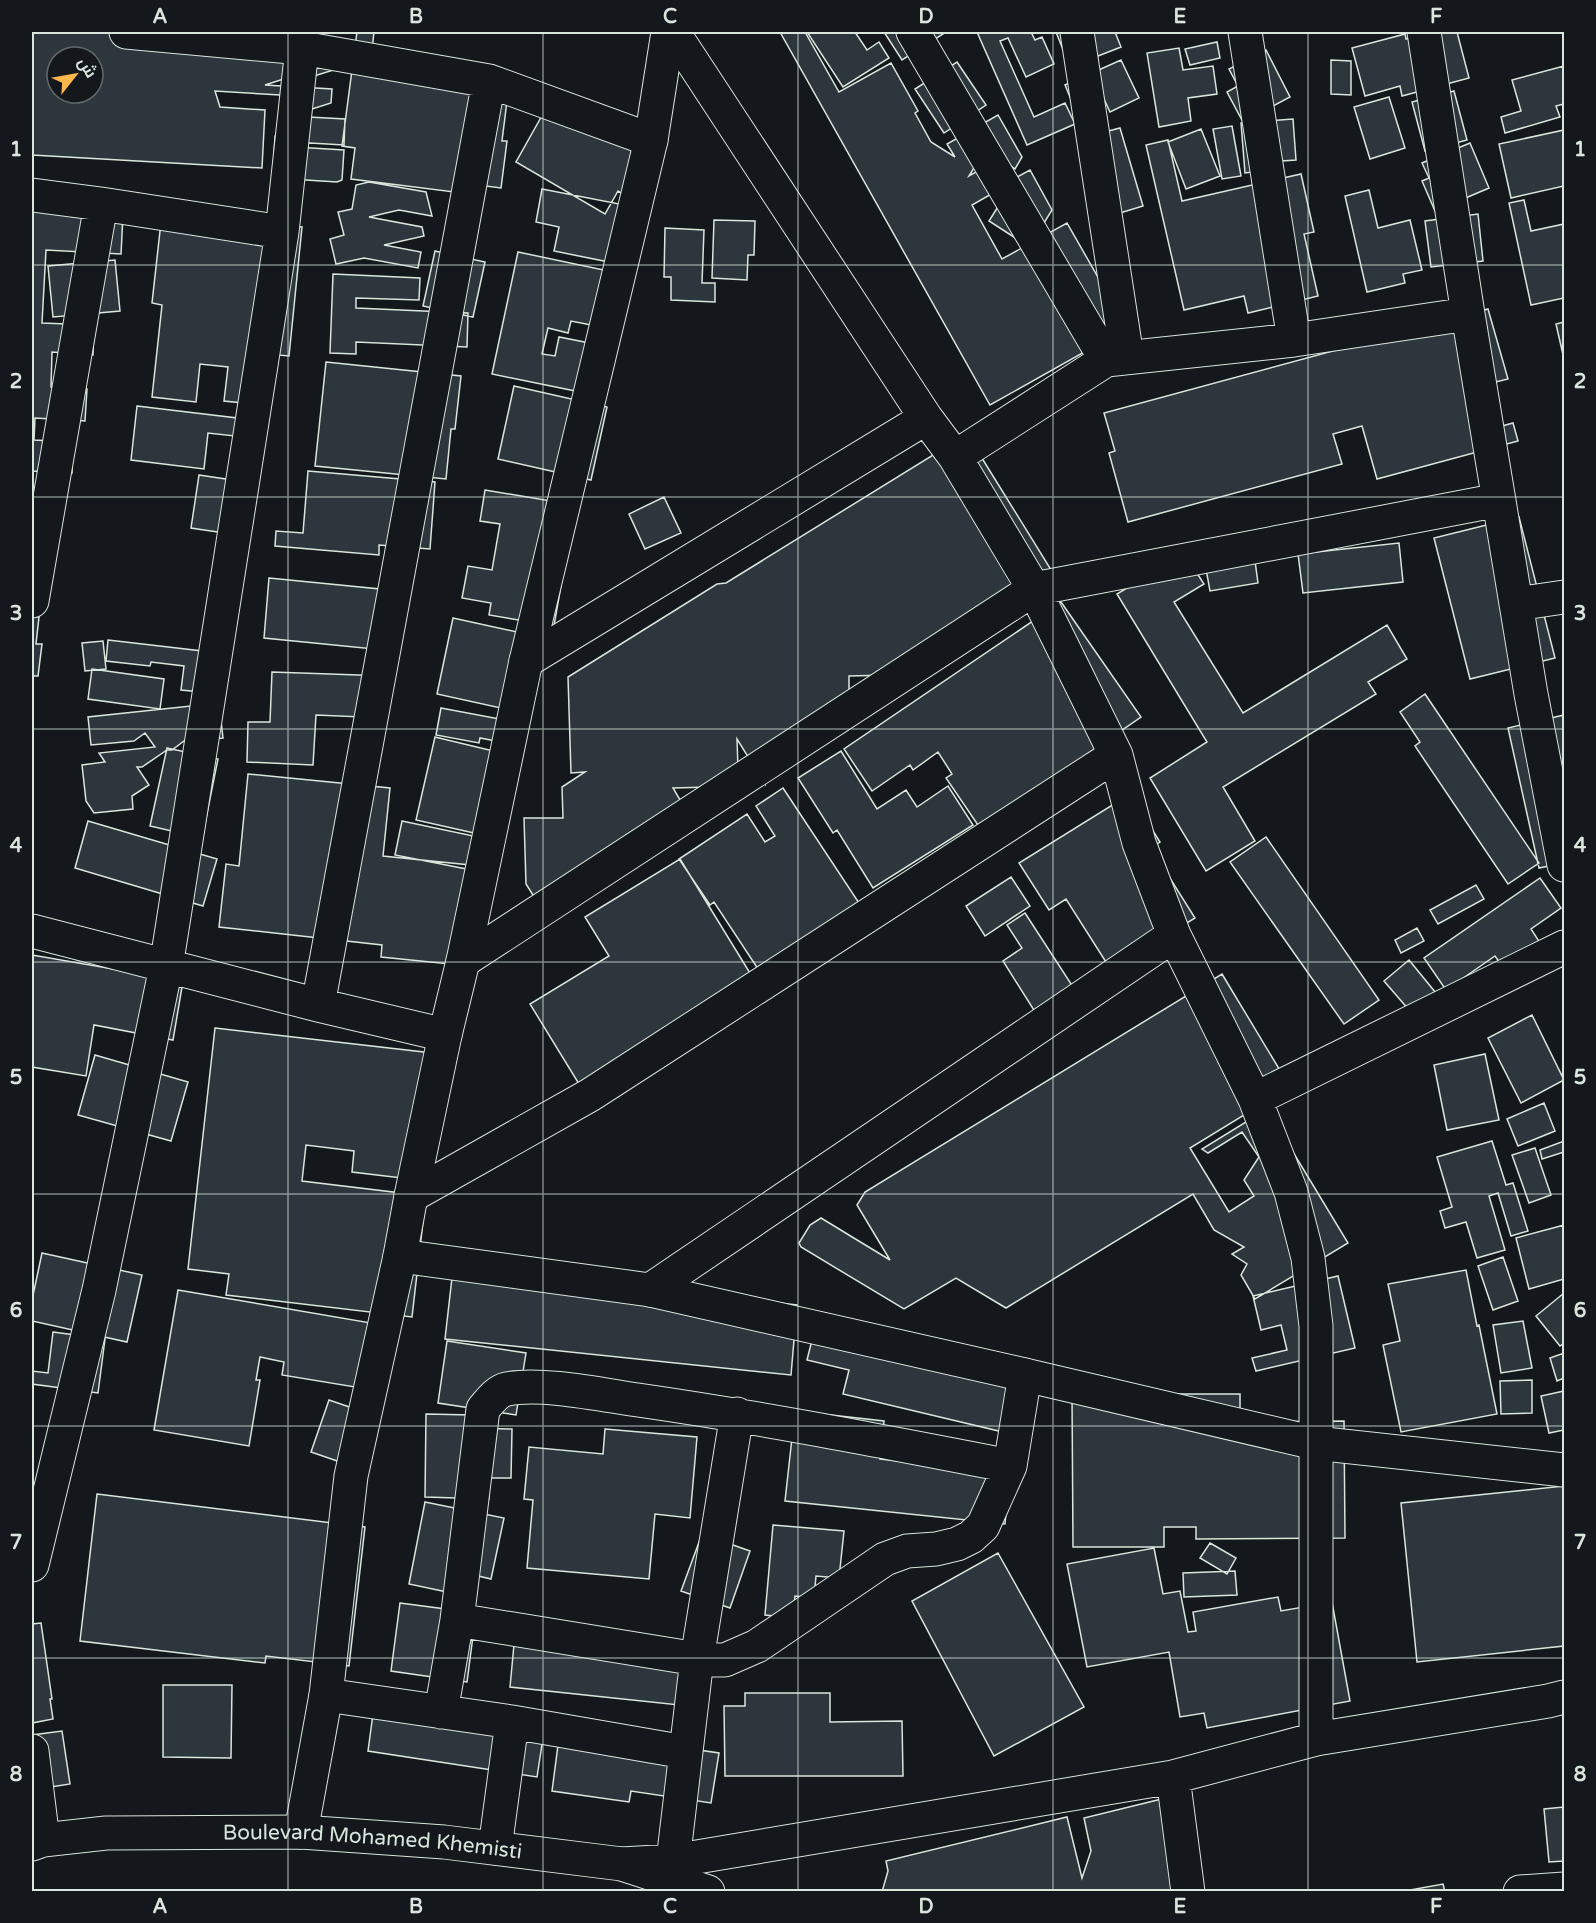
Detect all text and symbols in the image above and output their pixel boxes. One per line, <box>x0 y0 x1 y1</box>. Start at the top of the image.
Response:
text: A <box>153 5 168 29</box>
text: B <box>409 5 423 29</box>
text: C <box>663 5 677 29</box>
text: D <box>918 5 934 29</box>
text: E <box>1174 5 1187 29</box>
text: F <box>1430 5 1442 29</box>
north arrow <box>45 45 105 105</box>
text: ش <box>73 54 101 82</box>
text: 1 <box>10 138 22 162</box>
text: 1 <box>1574 138 1586 162</box>
text: 2 <box>10 370 22 394</box>
text: 2 <box>1574 370 1586 394</box>
text: 3 <box>10 602 22 626</box>
text: 3 <box>1574 602 1586 626</box>
text: 4 <box>10 834 23 858</box>
text: 4 <box>1574 834 1587 858</box>
text: 5 <box>10 1066 22 1090</box>
text: 5 <box>1574 1066 1586 1090</box>
text: 6 <box>10 1299 22 1323</box>
text: 6 <box>1574 1299 1586 1323</box>
text: 7 <box>10 1531 22 1555</box>
text: 7 <box>1574 1531 1586 1555</box>
text: 8 <box>10 1763 22 1787</box>
text: 8 <box>1574 1763 1586 1787</box>
street label: Boulevard Mohamed Khemisti <box>223 1819 524 1864</box>
text: A <box>153 1895 168 1919</box>
text: B <box>409 1895 423 1919</box>
text: C <box>663 1895 677 1919</box>
text: D <box>918 1895 934 1919</box>
text: E <box>1174 1895 1187 1919</box>
text: F <box>1430 1895 1442 1919</box>

